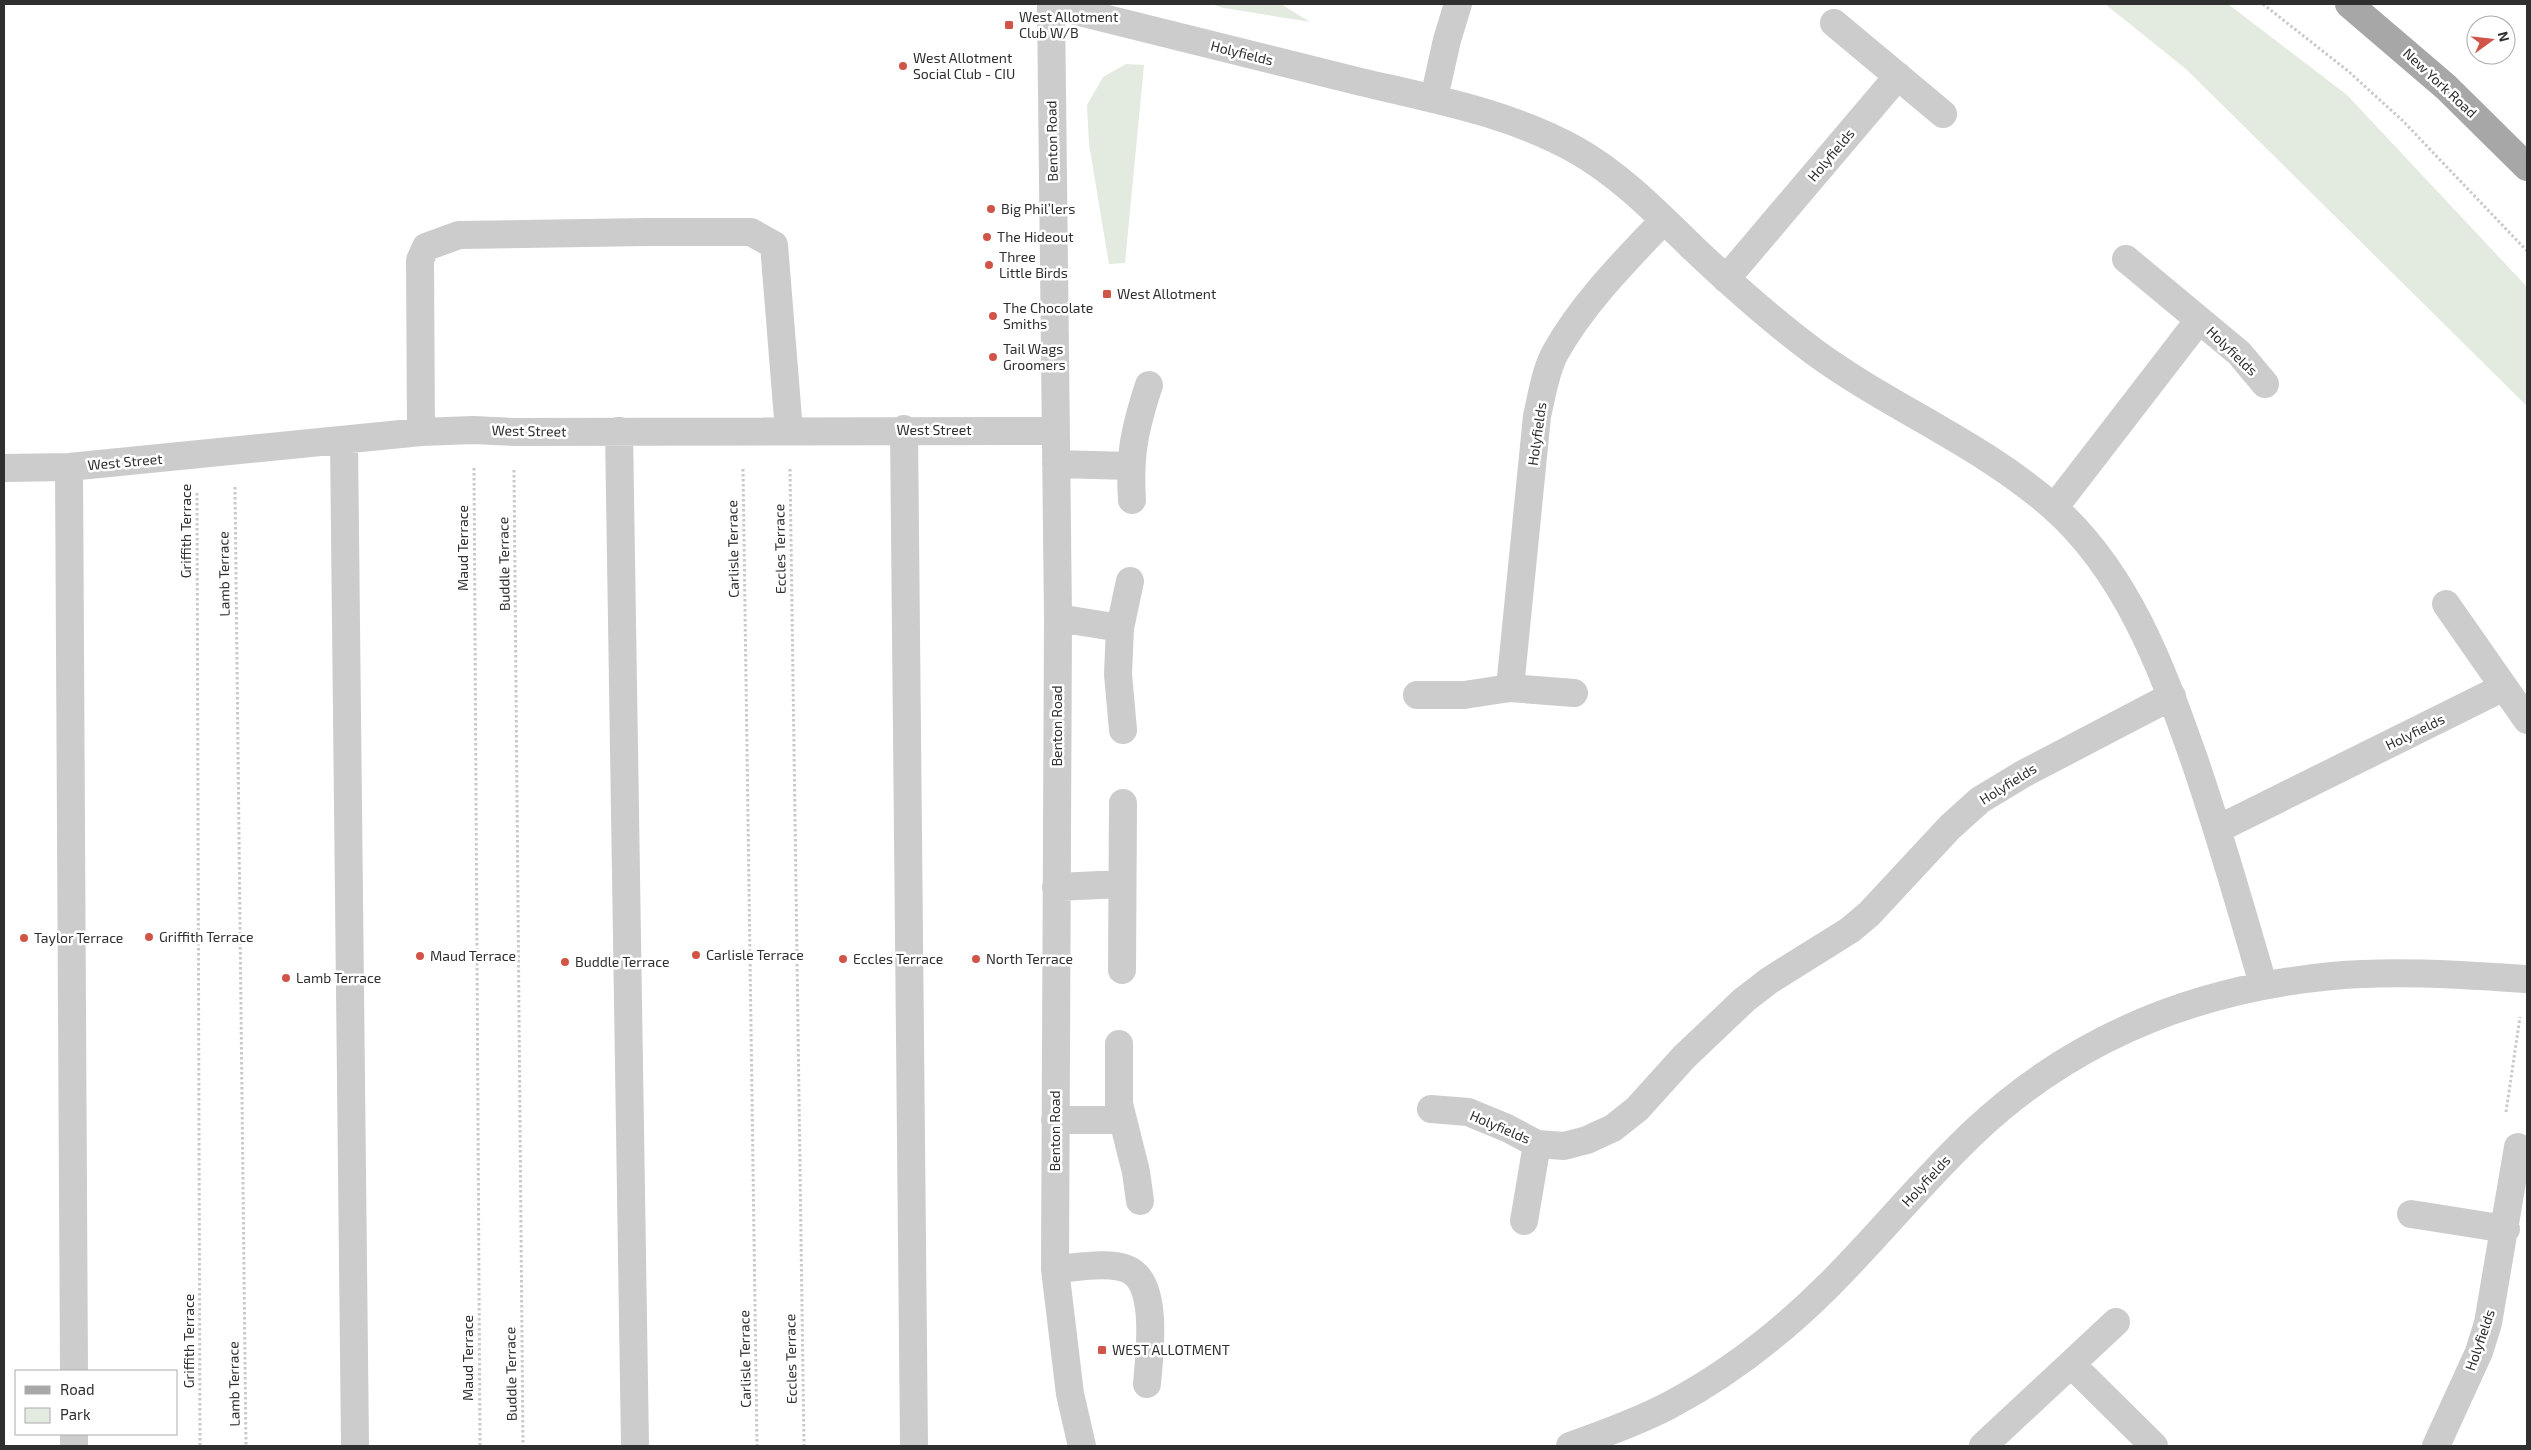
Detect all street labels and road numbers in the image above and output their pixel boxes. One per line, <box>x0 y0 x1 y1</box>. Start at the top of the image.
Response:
street label: Holyfields <box>1209 37 1275 68</box>
street label: New York Road <box>2400 44 2481 121</box>
street label: Benton Road <box>1042 100 1061 182</box>
street label: Holyfields <box>1804 125 1858 185</box>
street label: Holyfields <box>2203 322 2261 379</box>
street label: Holyfields <box>1524 401 1549 467</box>
street label: West Street <box>491 421 567 440</box>
street label: West Street <box>896 421 972 438</box>
street label: West Street <box>87 450 163 473</box>
street label: Griffith Terrace <box>177 484 194 578</box>
street label: Carlisle Terrace <box>723 500 742 598</box>
street label: Eccles Terrace <box>770 504 789 594</box>
street label: Maud Terrace <box>454 505 471 591</box>
street label: Buddle Terrace <box>494 517 513 611</box>
street label: Lamb Terrace <box>214 531 233 617</box>
street label: Benton Road <box>1048 685 1065 767</box>
street label: Holyfields <box>2382 710 2447 753</box>
street label: Holyfields <box>1976 759 2039 808</box>
street label: Benton Road <box>1046 1090 1063 1172</box>
street label: Holyfields <box>1467 1106 1533 1147</box>
street label: Holyfields <box>1898 1152 1954 1210</box>
street label: Griffith Terrace <box>180 1294 197 1388</box>
street label: Holyfields <box>2461 1307 2498 1373</box>
street label: Carlisle Terrace <box>735 1310 754 1408</box>
street label: Eccles Terrace <box>781 1314 800 1404</box>
street label: Maud Terrace <box>459 1315 476 1401</box>
street label: Buddle Terrace <box>501 1327 520 1421</box>
street label: Lamb Terrace <box>224 1341 243 1427</box>

